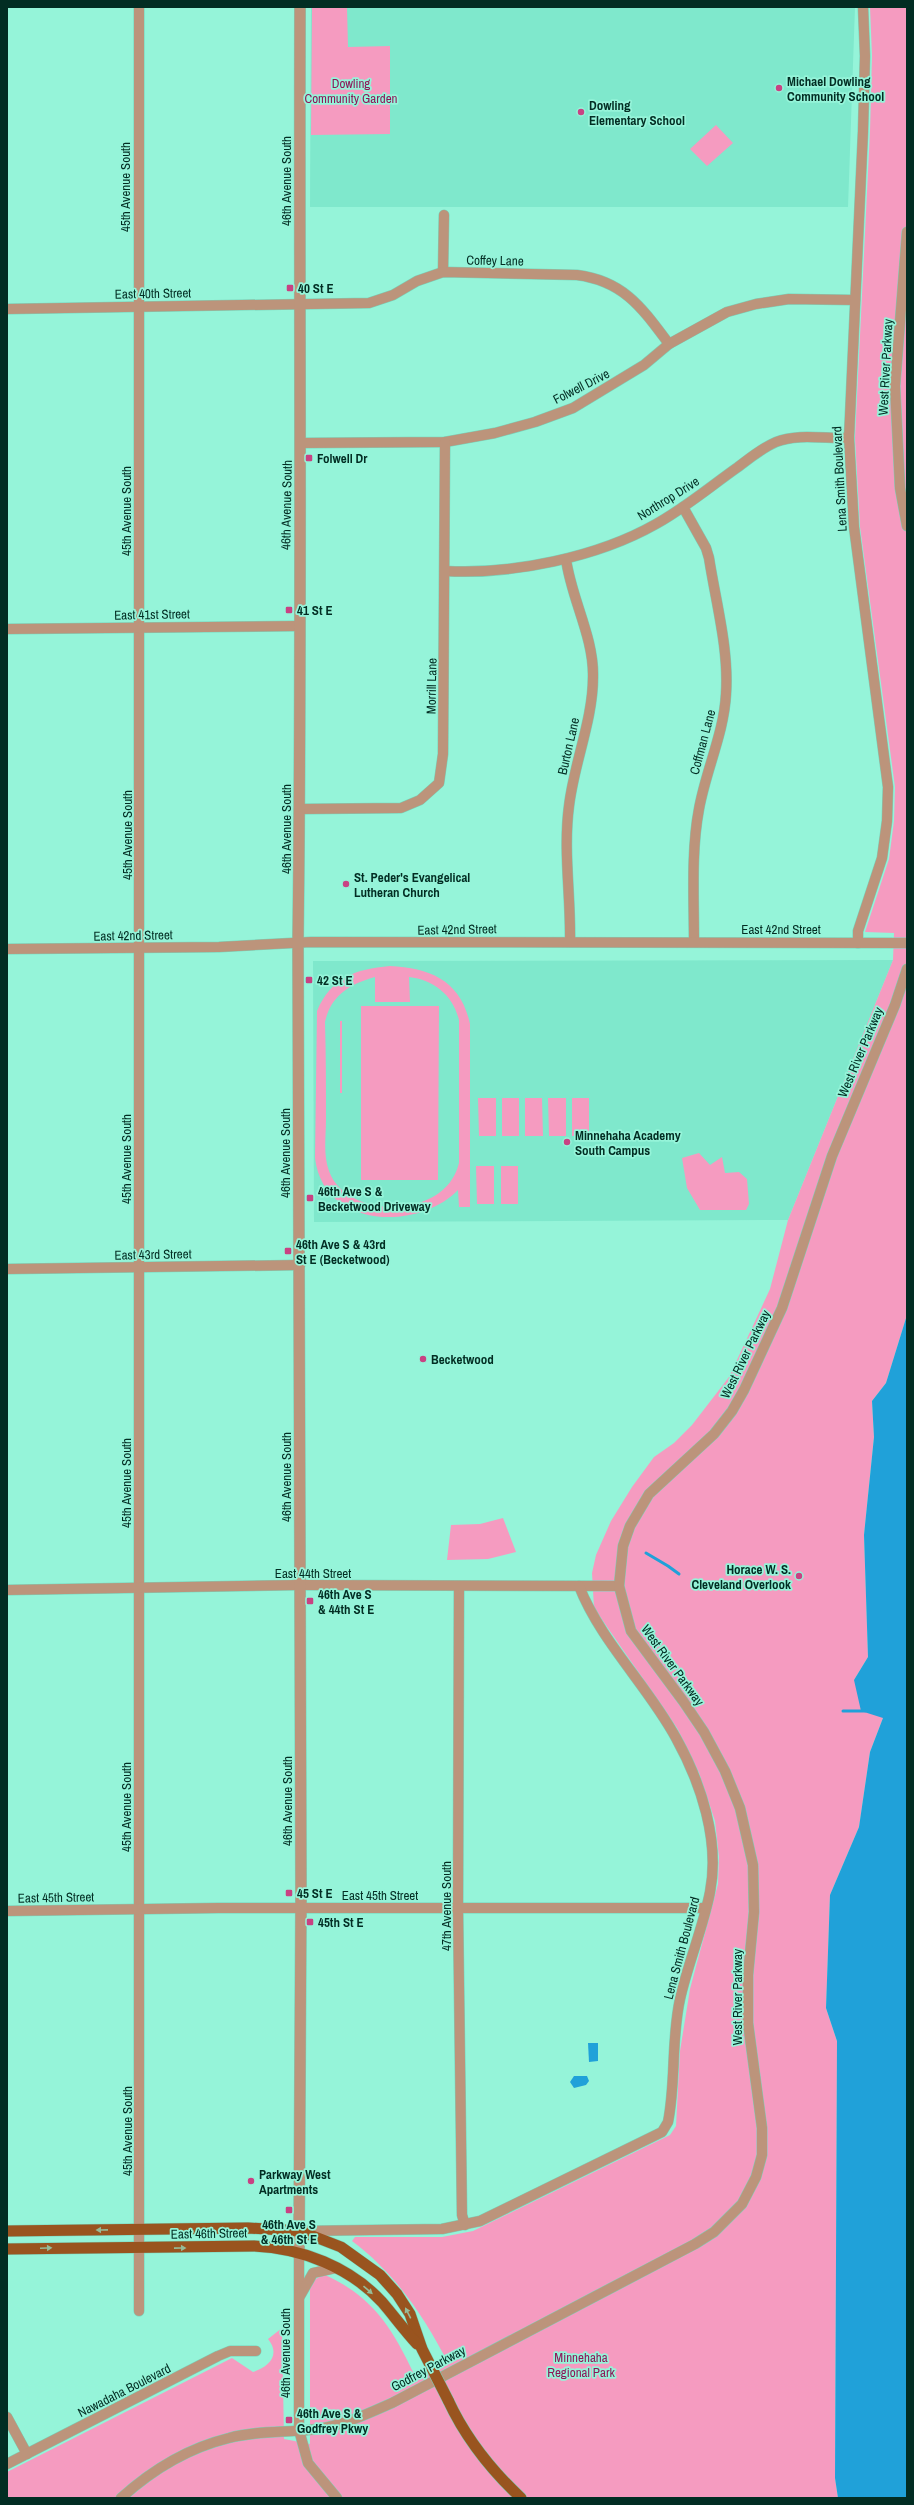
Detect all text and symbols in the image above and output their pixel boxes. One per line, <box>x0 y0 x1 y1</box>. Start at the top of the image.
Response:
place label: Michael Dowling Community School <box>787 73 884 105</box>
park label: Dowling Community Garden <box>304 75 398 107</box>
marker: Michael Dowling Community School <box>774 83 784 93</box>
place label: Dowling Elementary School <box>589 97 685 129</box>
marker: Dowling Elementary School <box>576 107 586 117</box>
street label: 46th Avenue South <box>278 136 295 226</box>
street label: 45th Avenue South <box>117 142 134 232</box>
street label: Coffey Lane <box>466 252 524 269</box>
place label: 40 St E <box>298 280 334 297</box>
marker: 40 St E <box>285 283 295 293</box>
street label: East 40th Street <box>115 284 191 303</box>
street label: West River Parkway <box>874 318 897 416</box>
street label: Folwell Drive <box>550 365 612 408</box>
street label: Lena Smith Boulevard <box>828 426 851 532</box>
place label: Folwell Dr <box>317 450 368 467</box>
marker: Folwell Dr <box>304 453 314 463</box>
street label: 46th Avenue South <box>277 460 296 550</box>
street label: 45th Avenue South <box>118 466 135 556</box>
street label: Northrop Drive <box>634 473 702 524</box>
place label: 41 St E <box>297 602 333 619</box>
street label: East 41st Street <box>114 605 190 624</box>
marker: 41 St E <box>284 605 294 615</box>
street label: Morrill Lane <box>423 658 440 714</box>
street label: Coffman Lane <box>686 708 719 777</box>
street label: Burton Lane <box>554 716 583 776</box>
street label: 46th Avenue South <box>278 784 295 874</box>
street label: 45th Avenue South <box>119 790 136 880</box>
place label: St. Peder's Evangelical Lutheran Church <box>354 869 470 901</box>
marker: St. Peder's Evangelical Lutheran Church <box>341 879 351 889</box>
street label: East 42nd Street <box>417 920 497 939</box>
street label: East 42nd Street <box>741 921 821 938</box>
street label: East 42nd Street <box>93 926 173 945</box>
place label: 42 St E <box>317 972 353 989</box>
marker: 42 St E <box>304 975 314 985</box>
street label: West River Parkway <box>834 1004 887 1100</box>
street label: 46th Avenue South <box>277 1108 294 1198</box>
street label: 45th Avenue South <box>118 1114 135 1204</box>
place label: Minnehaha Academy South Campus <box>575 1127 681 1159</box>
marker: Minnehaha Academy South Campus <box>562 1137 572 1147</box>
place label: 46th Ave S & Becketwood Driveway <box>318 1183 431 1215</box>
marker: 46th Ave S & Becketwood Driveway <box>305 1193 315 1203</box>
place label: 46th Ave S & 43rd St E (Becketwood) <box>296 1236 390 1268</box>
street label: East 43rd Street <box>114 1245 192 1264</box>
marker: 46th Ave S & 43rd St E (Becketwood) <box>283 1246 293 1256</box>
street label: West River Parkway <box>717 1307 775 1401</box>
place label: Becketwood <box>431 1351 494 1368</box>
marker: Becketwood <box>418 1354 428 1364</box>
street label: 46th Avenue South <box>278 1432 295 1522</box>
street label: 45th Avenue South <box>118 1438 135 1528</box>
place label: Horace W. S. Cleveland Overlook <box>691 1561 791 1593</box>
street label: East 44th Street <box>275 1565 351 1582</box>
marker: Horace W. S. Cleveland Overlook <box>794 1571 804 1581</box>
place label: 46th Ave S & 44th St E <box>318 1586 374 1618</box>
marker: 46th Ave S & 44th St E <box>305 1596 315 1606</box>
street label: West River Parkway <box>637 1621 708 1710</box>
street label: 46th Avenue South <box>279 1756 296 1846</box>
street label: 45th Avenue South <box>118 1762 135 1852</box>
street label: 47th Avenue South <box>438 1861 455 1951</box>
place label: 45 St E <box>297 1885 333 1902</box>
street label: East 45th Street <box>342 1887 418 1904</box>
street label: East 45th Street <box>18 1888 94 1907</box>
marker: 45 St E <box>284 1888 294 1898</box>
street label: Lena Smith Boulevard <box>660 1895 703 2001</box>
place label: 45th St E <box>318 1914 364 1931</box>
marker: 45th St E <box>305 1917 315 1927</box>
street label: West River Parkway <box>729 1948 746 2045</box>
street label: 45th Avenue South <box>119 2086 136 2176</box>
place label: Parkway West Apartments <box>259 2166 331 2198</box>
marker: Parkway West Apartments <box>246 2176 256 2186</box>
marker: 46th Ave S & 46th St E <box>284 2205 294 2215</box>
place label: 46th Ave S & 46th St E <box>261 2216 317 2248</box>
street label: East 46th Street <box>171 2224 247 2243</box>
one-way arrow <box>95 2227 108 2233</box>
one-way arrow <box>174 2244 186 2251</box>
one-way arrow <box>40 2245 53 2251</box>
one-way arrow <box>363 2285 373 2295</box>
one-way arrow <box>405 2307 411 2319</box>
street label: 46th Avenue South <box>277 2308 294 2398</box>
street label: Godfrey Parkway <box>388 2341 469 2395</box>
park label: Minnehaha Regional Park <box>547 2349 615 2381</box>
street label: Nawadaha Boulevard <box>75 2360 174 2421</box>
place label: 46th Ave S & Godfrey Pkwy <box>297 2405 368 2437</box>
marker: 46th Ave S & Godfrey Pkwy <box>284 2415 294 2425</box>

